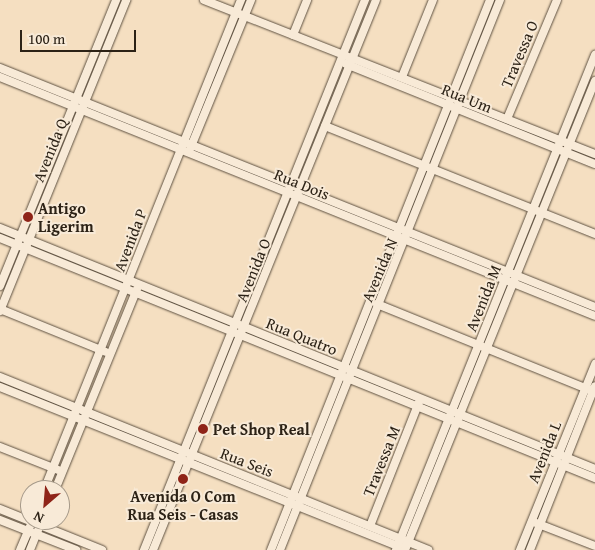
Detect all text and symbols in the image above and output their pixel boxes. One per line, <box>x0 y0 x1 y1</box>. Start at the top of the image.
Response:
street label: Travessa O <box>496 17 542 91</box>
scale bar <box>22 20 139 52</box>
text: 100 m <box>28 28 65 49</box>
street label: Rua Um <box>439 79 495 117</box>
street label: Avenida Q <box>29 115 71 185</box>
street label: Rua Dois <box>272 164 332 204</box>
place label: Antigo Ligerim <box>38 198 94 236</box>
street label: Avenida P <box>109 206 151 274</box>
marker: Antigo Ligerim <box>22 211 34 223</box>
street label: Avenida O <box>232 235 274 305</box>
street label: Avenida N <box>357 235 401 305</box>
street label: Avenida M <box>461 262 505 334</box>
street label: Rua Quatro <box>264 313 340 359</box>
street label: Avenida L <box>523 418 565 486</box>
place label: Pet Shop Real <box>213 419 310 439</box>
marker: Pet Shop Real <box>197 423 209 435</box>
street label: Travessa M <box>358 423 404 499</box>
street label: Rua Seis <box>218 443 276 481</box>
marker: Avenida O Com Rua Seis - Casas <box>177 473 189 485</box>
north arrow <box>20 480 70 530</box>
place label: Avenida O Com Rua Seis - Casas <box>128 486 238 524</box>
text: N <box>30 506 47 529</box>

